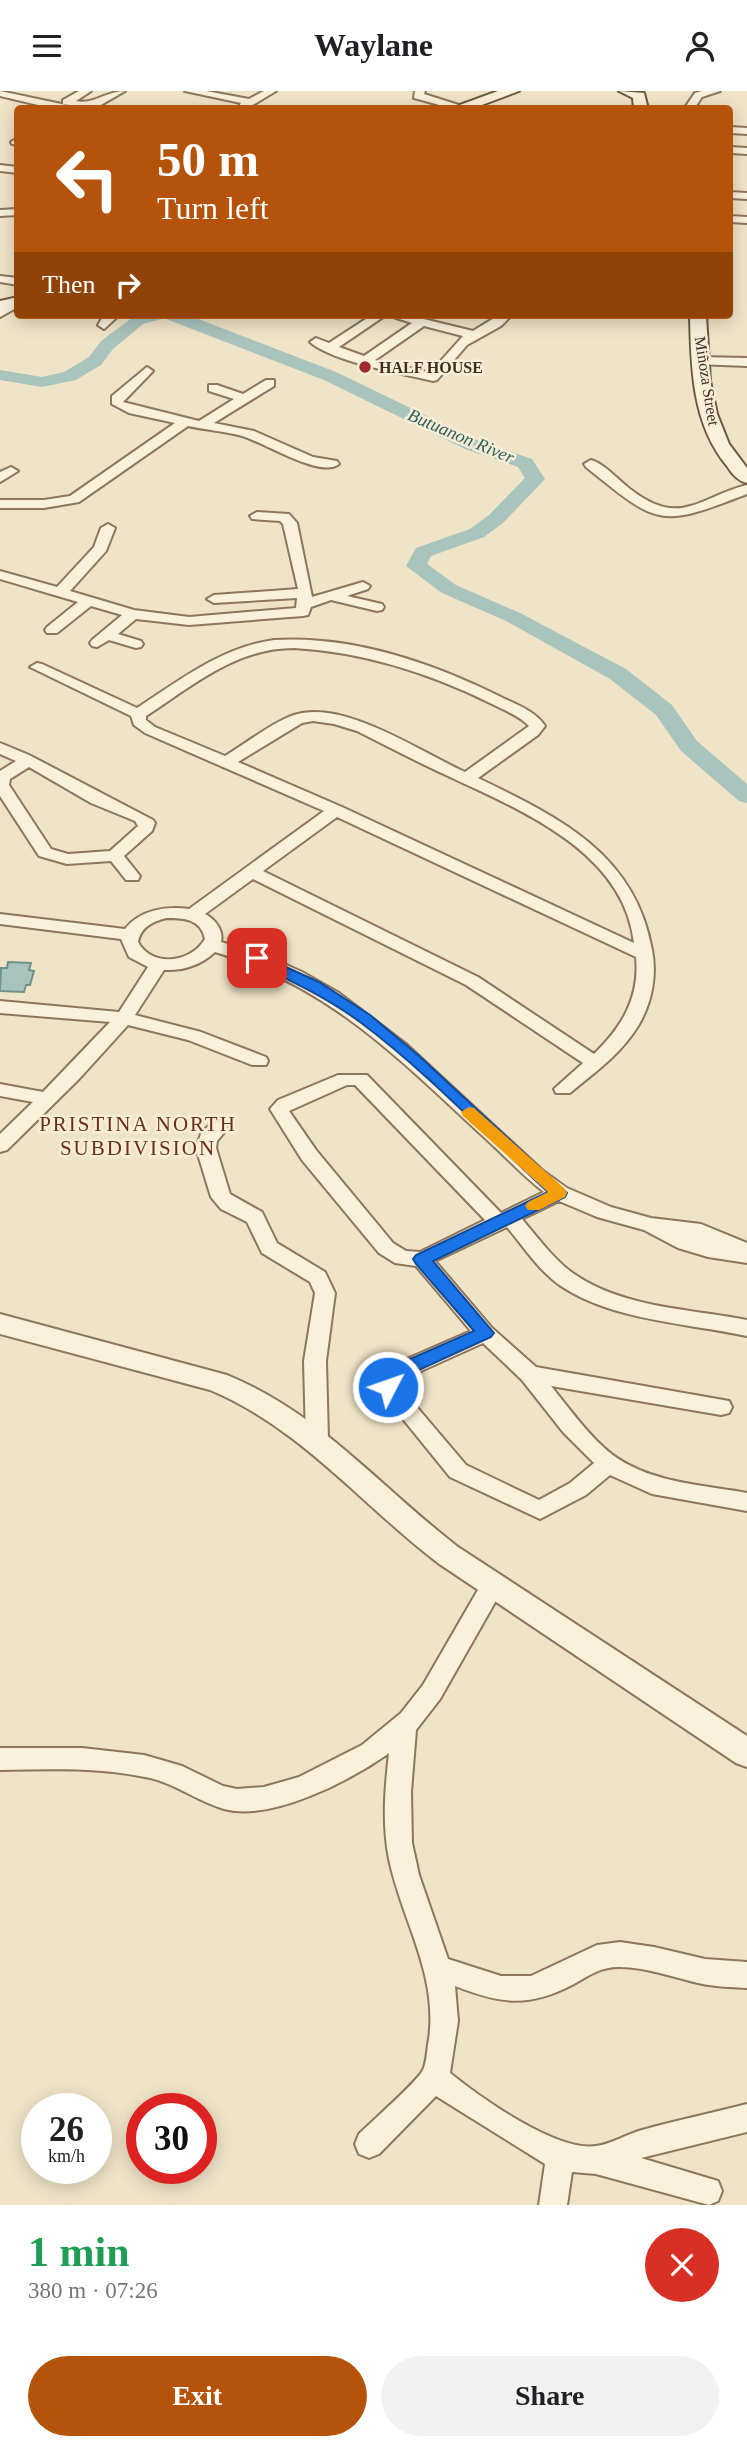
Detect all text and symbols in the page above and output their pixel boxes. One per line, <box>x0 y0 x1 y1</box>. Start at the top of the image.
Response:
icon: menu <box>28 27 66 65</box>
text: Waylane <box>314 27 433 63</box>
icon: person <box>681 27 719 65</box>
text: 50 m <box>157 132 259 187</box>
icon: left <box>42 133 133 224</box>
text: Turn left <box>157 190 269 226</box>
icon: right <box>109 266 147 304</box>
text: Then <box>42 270 95 299</box>
street label: Miñoza Street <box>692 335 723 427</box>
marker: HALF HOUSE <box>357 359 373 375</box>
place label: HALF HOUSE <box>379 359 483 376</box>
water label: Butuanon River <box>405 405 518 468</box>
pin <box>227 928 287 988</box>
icon: arrive <box>238 939 276 977</box>
district label: PRISTINA NORTH SUBDIVISION <box>39 1112 237 1160</box>
position arrow <box>351 1350 425 1424</box>
speed limit sign: 30 <box>126 2093 217 2184</box>
text: 26 <box>49 2110 84 2149</box>
text: km/h <box>48 2146 85 2166</box>
button: close <box>645 2228 719 2302</box>
text: 1 min <box>28 2229 130 2275</box>
text: 380 m · 07:26 <box>28 2278 158 2303</box>
button: Exit <box>28 2356 367 2436</box>
button: Share <box>381 2356 719 2436</box>

